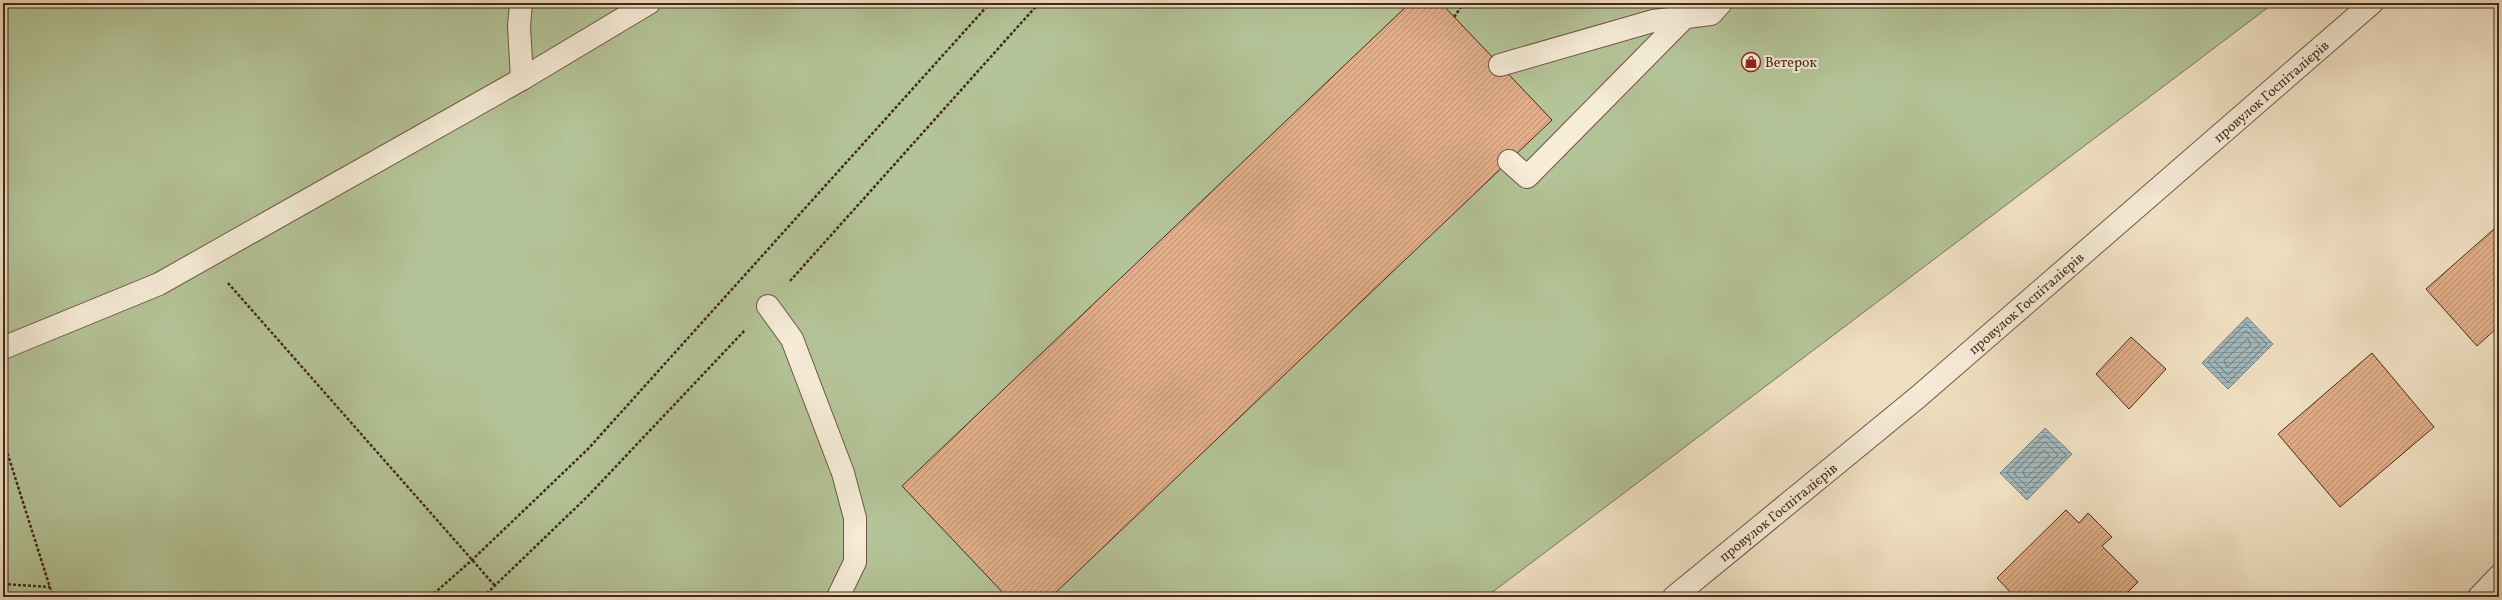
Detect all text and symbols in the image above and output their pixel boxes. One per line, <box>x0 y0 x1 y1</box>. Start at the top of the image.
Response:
street label: провулок Госпіталієрів <box>2210 37 2334 148</box>
shop icon: Ветерок <box>1740 51 1762 73</box>
place label: Ветерок <box>1765 54 1817 73</box>
street label: провулок Госпіталієрів <box>1965 249 2089 360</box>
street label: провулок Госпіталієрів <box>1716 459 1842 567</box>

